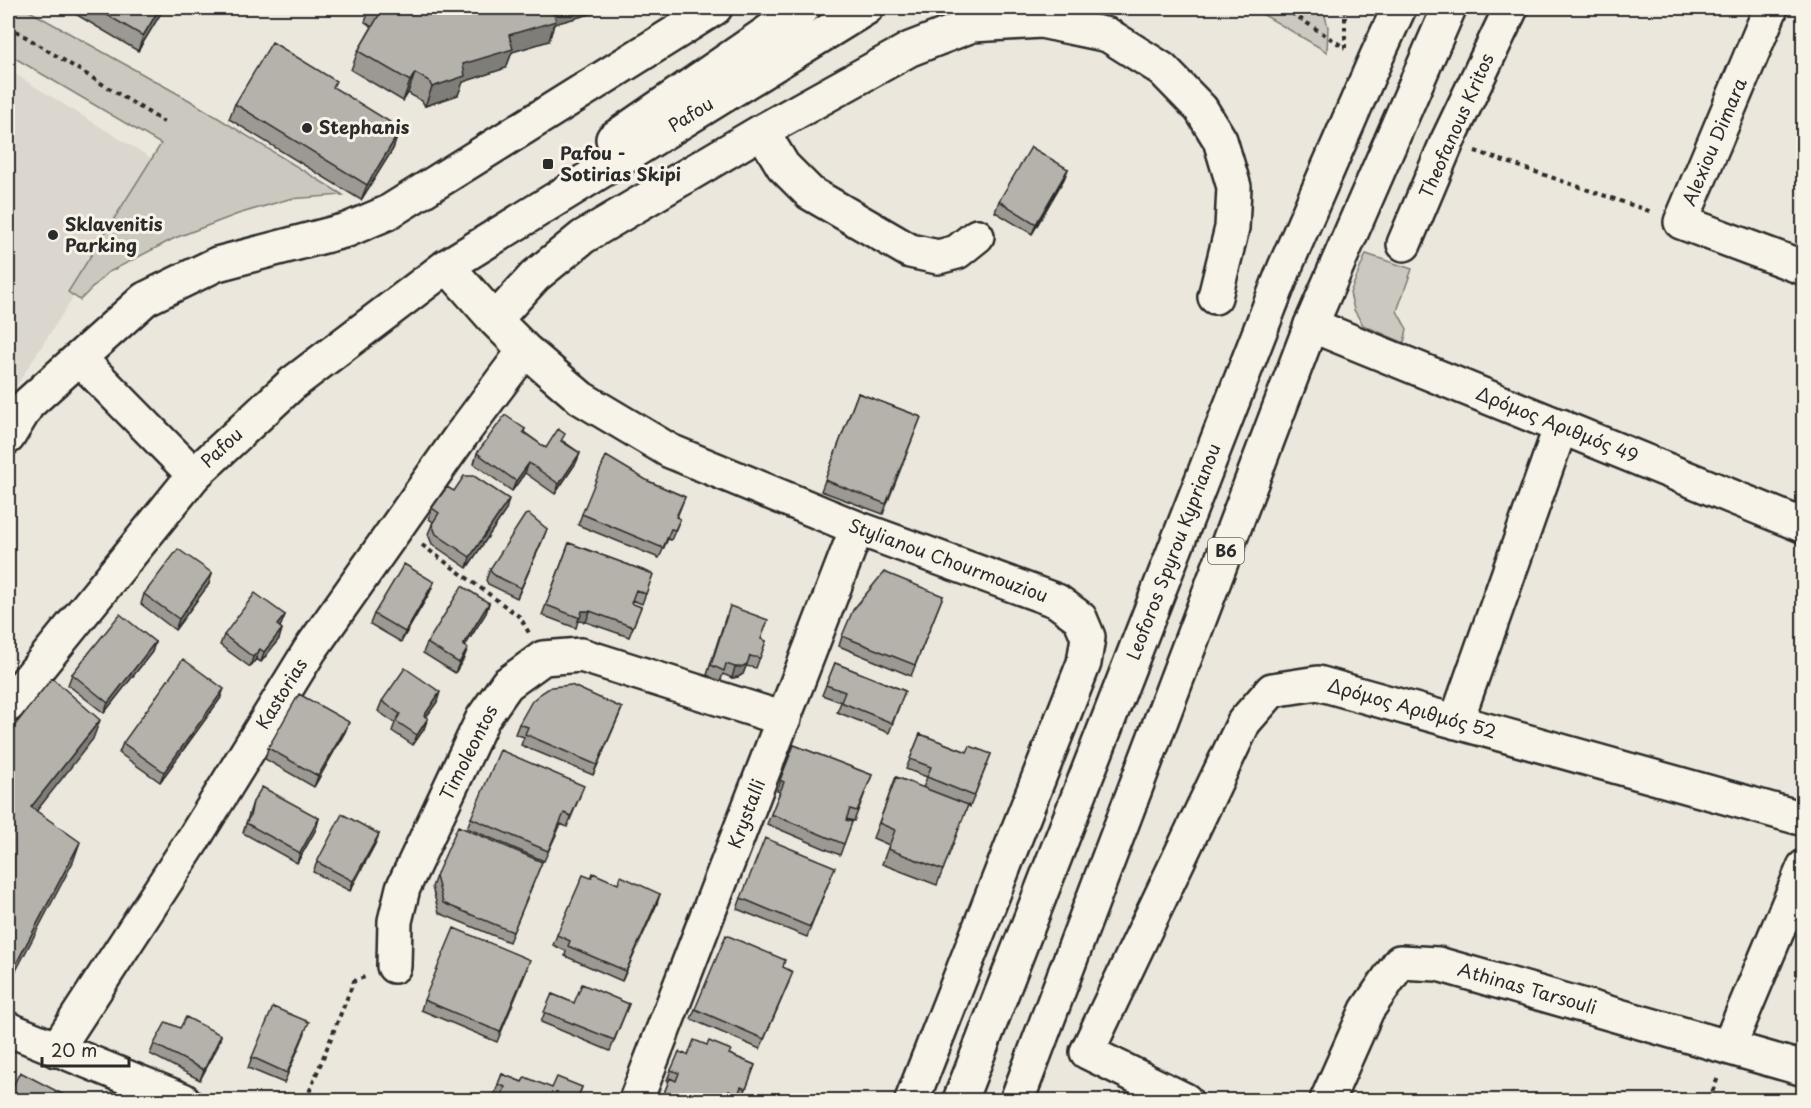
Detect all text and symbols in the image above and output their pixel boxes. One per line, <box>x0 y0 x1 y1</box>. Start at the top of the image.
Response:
street label: Theofanous Kritos <box>1412 49 1500 202</box>
street label: Alexiou Dimara <box>1675 73 1753 209</box>
street label: Pafou <box>662 89 718 138</box>
place label: Stephanis <box>319 113 410 140</box>
marker: Stephanis <box>300 121 314 135</box>
place label: Pafou - Sotirias Skipi <box>560 139 681 187</box>
marker: Pafou - Sotirias Skipi <box>541 157 555 171</box>
place label: Sklavenitis Parking <box>65 210 163 258</box>
marker: Sklavenitis Parking <box>46 228 60 242</box>
street label: Δρόμος Αριθμός 49 <box>1472 379 1643 468</box>
street label: Pafou <box>194 420 248 473</box>
street label: Leoforos Spyrou Kyprianou <box>1119 439 1226 664</box>
street label: Stylianou Chourmouziou <box>845 511 1052 608</box>
road number: B6 <box>1208 538 1244 564</box>
street label: Kastorias <box>248 653 313 734</box>
street label: Δρόμος Αριθμός 52 <box>1325 671 1500 745</box>
street label: Timoleontos <box>432 700 503 805</box>
street label: Krystalli <box>720 775 771 852</box>
street label: Athinas Tarsouli <box>1455 955 1600 1020</box>
scale bar <box>42 1030 129 1068</box>
text: 20 m <box>51 1036 97 1063</box>

